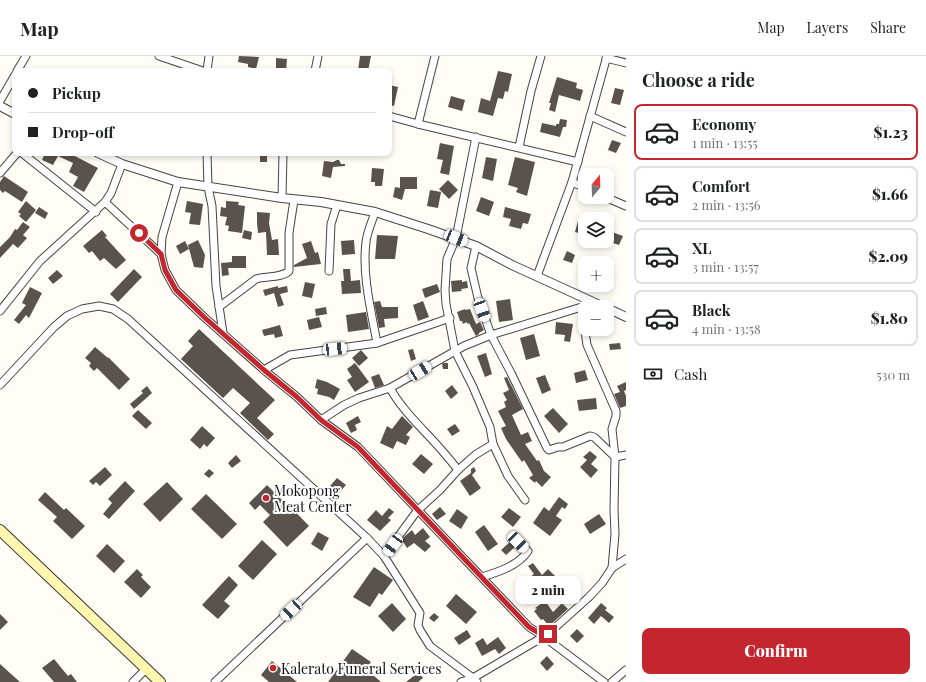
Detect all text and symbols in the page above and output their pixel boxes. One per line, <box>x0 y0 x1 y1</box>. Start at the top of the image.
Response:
text: Map <box>20 15 59 41</box>
text: Map <box>757 18 785 37</box>
text: Layers <box>807 18 848 37</box>
text: Share <box>870 18 906 37</box>
text: Choose a ride <box>642 68 755 92</box>
text: Pickup <box>52 83 101 103</box>
icon: car <box>644 114 680 150</box>
text: Economy <box>692 114 756 134</box>
text: Drop-off <box>52 122 114 142</box>
text: $1.23 <box>874 122 908 142</box>
text: 1 min · 13:55 <box>692 134 758 151</box>
north arrow <box>578 168 614 204</box>
map controls <box>578 168 614 336</box>
icon: car <box>644 176 680 212</box>
text: Comfort <box>692 176 750 196</box>
text: $1.66 <box>872 184 908 204</box>
text: 2 min · 13:56 <box>692 196 761 213</box>
button: layers <box>578 212 614 248</box>
route start <box>130 224 148 242</box>
car <box>443 228 469 248</box>
icon: car <box>644 238 680 274</box>
text: XL <box>692 238 712 258</box>
text: $2.09 <box>869 246 908 266</box>
button: + <box>578 256 614 292</box>
text: 3 min · 13:57 <box>692 258 759 275</box>
car <box>472 297 492 323</box>
button: − <box>578 300 614 336</box>
icon: car <box>644 300 680 336</box>
text: Black <box>692 300 731 320</box>
text: $1.80 <box>871 308 908 328</box>
text: 4 min · 13:58 <box>692 320 761 337</box>
car <box>322 342 348 356</box>
car <box>407 360 433 382</box>
icon: cash <box>642 363 664 385</box>
text: Cash <box>674 364 707 384</box>
text: 530 m <box>876 366 910 383</box>
place label: Mokopong Meat Center <box>274 481 352 516</box>
marker: Mokopong Meat Center <box>261 493 271 503</box>
car <box>505 529 531 555</box>
car <box>381 532 405 558</box>
callout: 2 min <box>515 576 581 604</box>
text: 2 min <box>531 581 565 598</box>
car <box>278 597 304 623</box>
route end <box>539 625 557 643</box>
button: Confirm <box>642 628 910 674</box>
place label: Kalerato Funeral Services <box>281 659 442 678</box>
marker: Kalerato Funeral Services <box>268 663 278 673</box>

